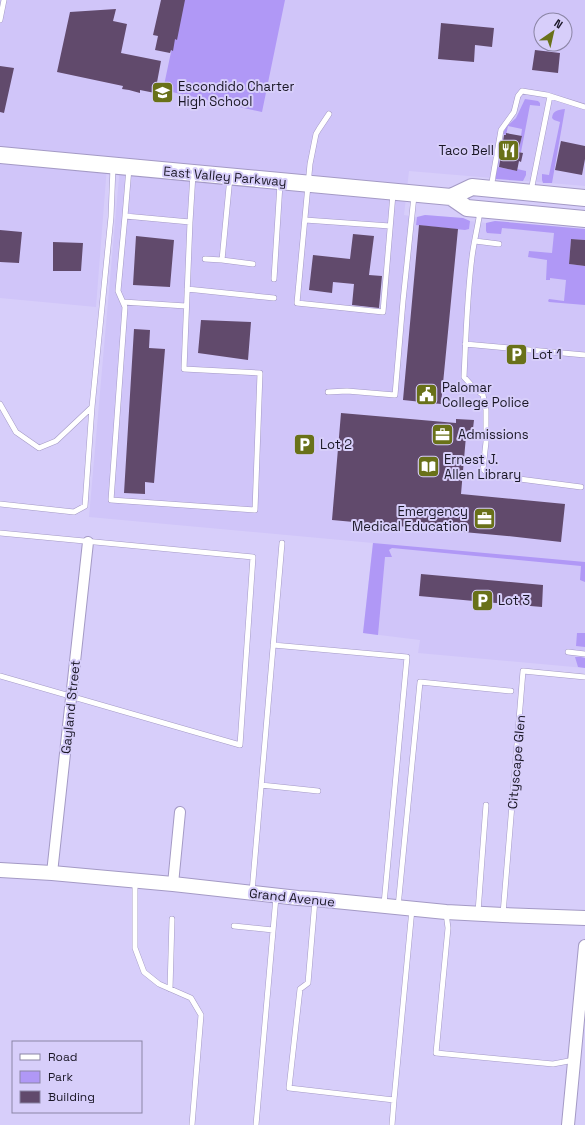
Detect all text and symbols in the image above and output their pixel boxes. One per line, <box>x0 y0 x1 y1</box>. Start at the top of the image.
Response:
north arrow <box>533 12 573 52</box>
text: N <box>552 16 566 32</box>
place label: Escondido Charter High School <box>178 78 294 110</box>
school or university icon: Escondido Charter High School <box>149 80 175 106</box>
restaurant icon: Taco Bell <box>496 137 522 163</box>
place label: Taco Bell <box>438 142 494 159</box>
street label: East Valley Parkway <box>163 163 287 190</box>
parking icon: Lot 1 <box>503 341 529 367</box>
place label: Lot 1 <box>532 346 562 363</box>
place label: Palomar College Police <box>442 379 529 411</box>
public building icon: Palomar College Police <box>414 381 440 407</box>
office icon: Admissions <box>430 421 456 447</box>
place label: Admissions <box>458 426 529 443</box>
parking icon: Lot 2 <box>291 431 317 457</box>
place label: Lot 2 <box>320 436 352 453</box>
place label: Ernest J. Allen Library <box>444 451 521 483</box>
library icon: Ernest J. Allen Library <box>415 453 441 479</box>
place label: Emergency Medical Education <box>352 503 468 535</box>
office icon: Emergency Medical Education <box>471 505 497 531</box>
parking icon: Lot 3 <box>470 587 496 613</box>
place label: Lot 3 <box>498 592 530 609</box>
street label: Gayland Street <box>57 659 84 755</box>
street label: Cityscape Glen <box>504 714 529 810</box>
street label: Grand Avenue <box>248 885 336 910</box>
legend <box>12 1041 142 1113</box>
text: Road <box>48 1049 77 1065</box>
text: Park <box>48 1069 73 1085</box>
text: Building <box>48 1089 95 1105</box>

